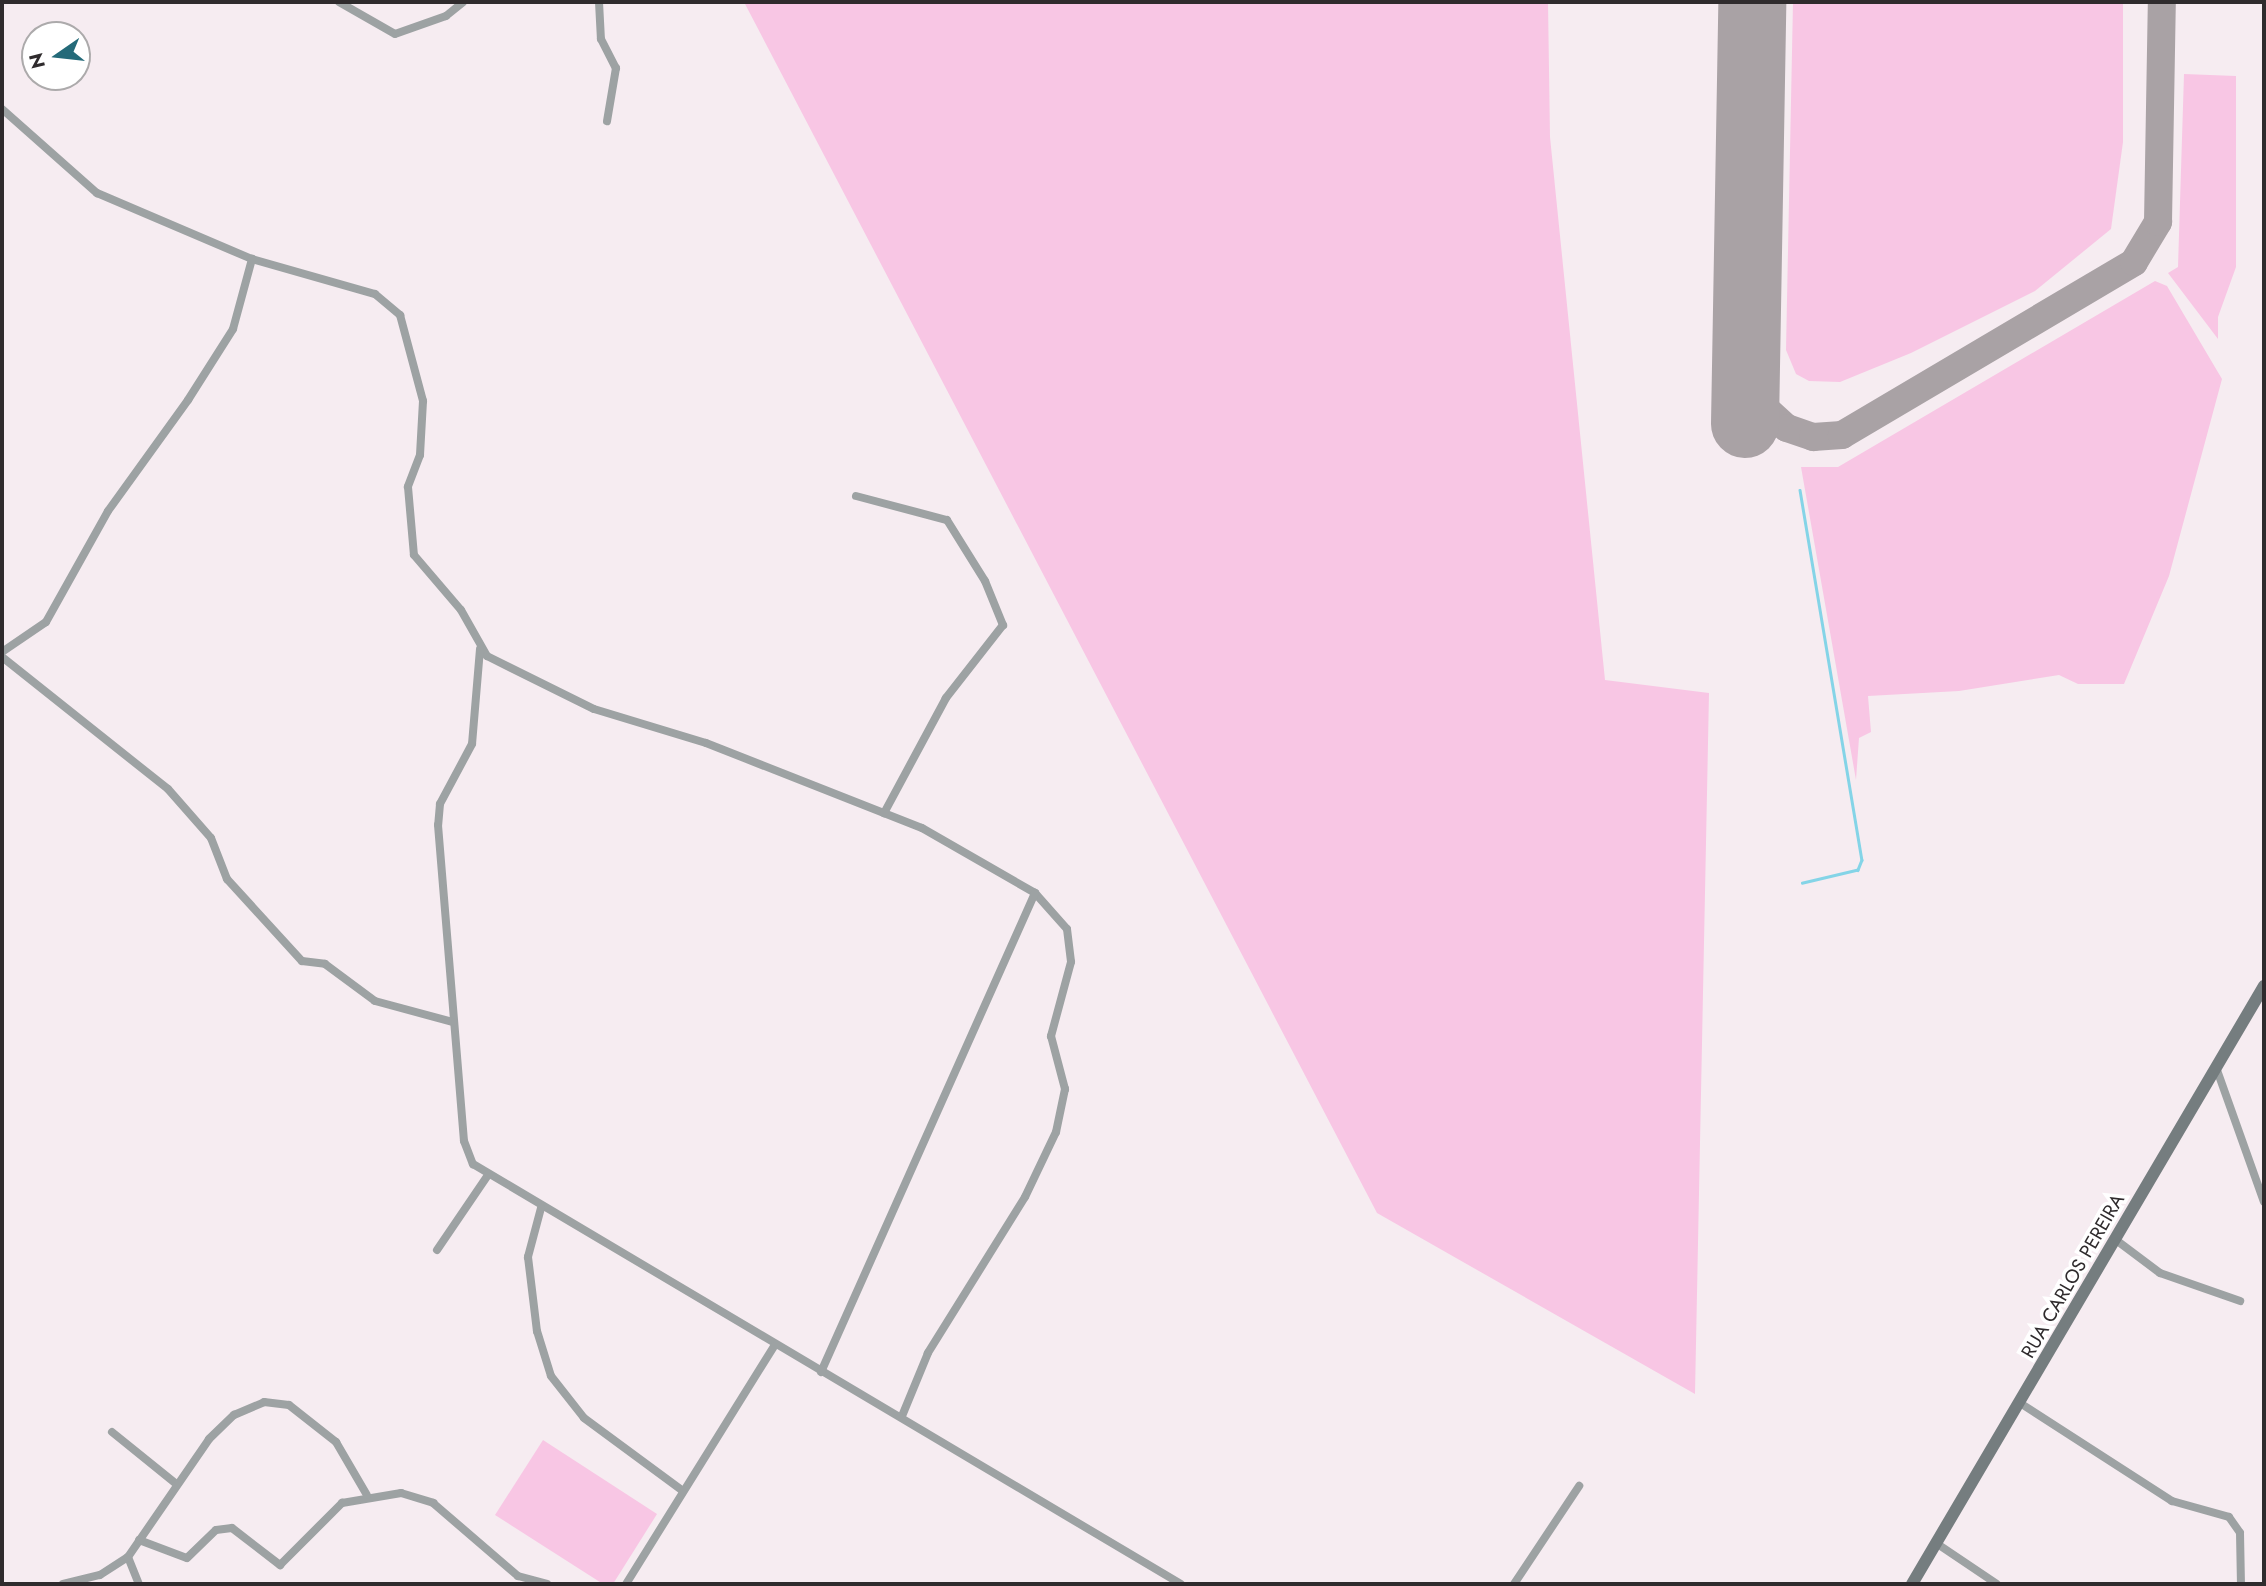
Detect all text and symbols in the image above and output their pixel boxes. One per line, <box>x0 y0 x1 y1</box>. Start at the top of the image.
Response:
north arrow <box>21 21 91 91</box>
text: N <box>22 50 52 71</box>
street label: RUA CARLOS PEREIRA <box>2017 1190 2129 1362</box>

